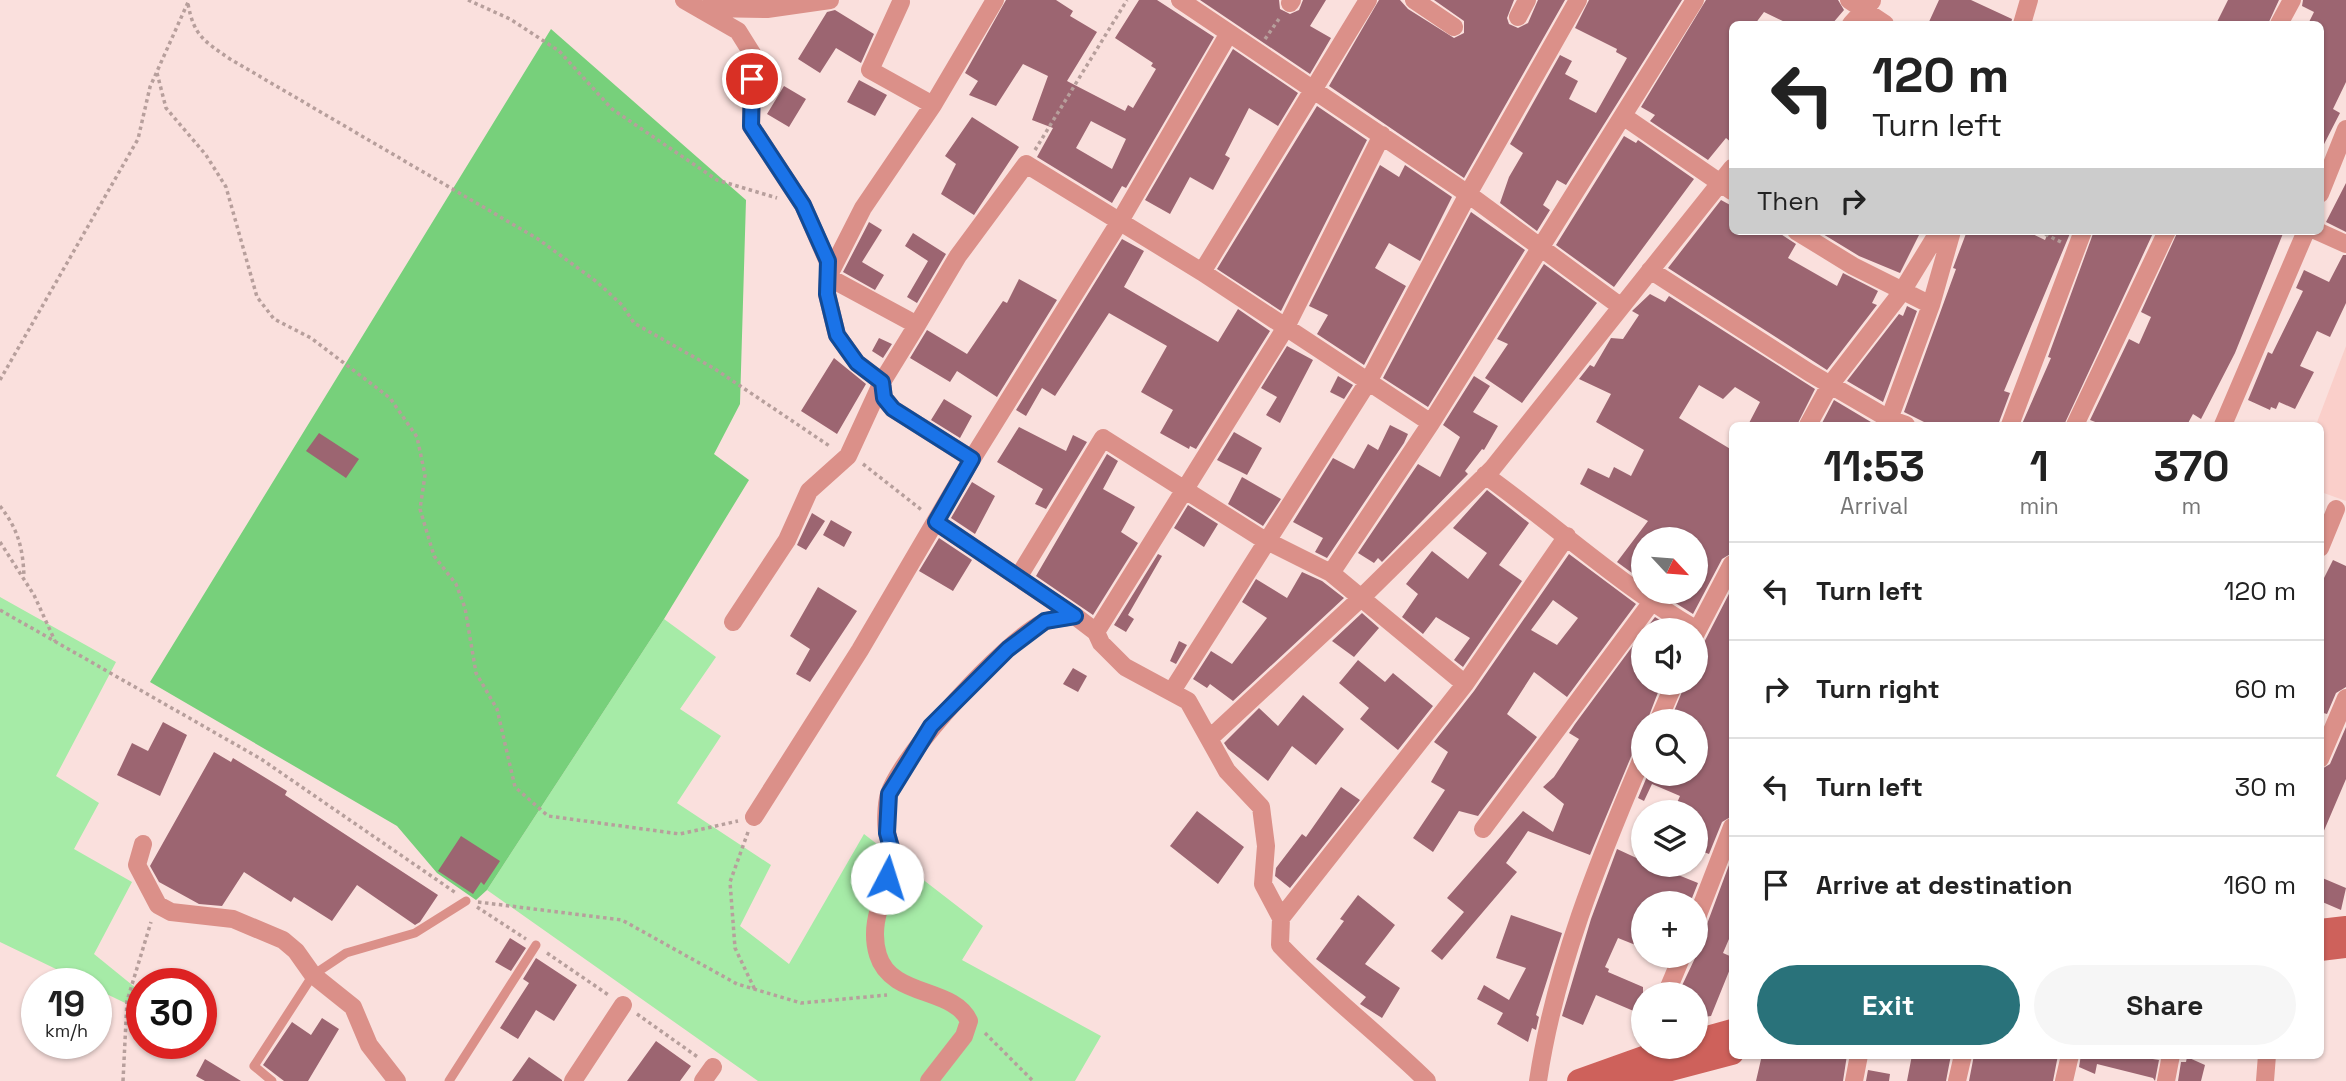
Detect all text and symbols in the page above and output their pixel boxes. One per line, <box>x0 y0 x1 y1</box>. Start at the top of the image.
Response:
text: 120 m <box>1872 44 2009 106</box>
pin <box>722 49 782 109</box>
icon: left <box>1757 49 1848 140</box>
icon: arrive <box>733 60 771 98</box>
text: Turn left <box>1872 105 2002 145</box>
icon: right <box>1834 182 1872 220</box>
text: Then <box>1757 184 1820 218</box>
text: 11:53 <box>1824 440 1925 493</box>
text: 1 <box>2030 440 2049 493</box>
text: 370 <box>2154 440 2229 493</box>
text: Arrival <box>1840 491 1908 521</box>
text: min <box>2019 491 2059 521</box>
text: m <box>2182 491 2201 521</box>
north arrow <box>1631 527 1708 604</box>
map controls <box>1631 527 1708 1059</box>
icon: left <box>1757 572 1795 610</box>
text: Turn left <box>1816 574 1923 608</box>
text: 120 m <box>2224 574 2296 608</box>
button: sound <box>1631 618 1708 695</box>
icon: right <box>1757 670 1795 708</box>
text: Turn right <box>1816 672 1940 706</box>
text: 60 m <box>2234 672 2296 706</box>
button: search <box>1631 709 1708 786</box>
icon: left <box>1757 768 1795 806</box>
text: Turn left <box>1816 770 1923 804</box>
text: 30 m <box>2235 770 2296 804</box>
button: layers <box>1631 800 1708 877</box>
position arrow <box>850 841 924 915</box>
icon: arrive <box>1757 866 1795 904</box>
text: Arrive at destination <box>1816 868 2073 902</box>
text: 160 m <box>2224 868 2296 902</box>
button: + <box>1631 891 1708 968</box>
button: Exit <box>1757 965 2020 1045</box>
button: Share <box>2034 965 2296 1045</box>
speed limit sign: 30 <box>126 968 217 1059</box>
text: 19 <box>48 982 85 1026</box>
button: − <box>1631 982 1708 1059</box>
text: km/h <box>45 1019 88 1042</box>

